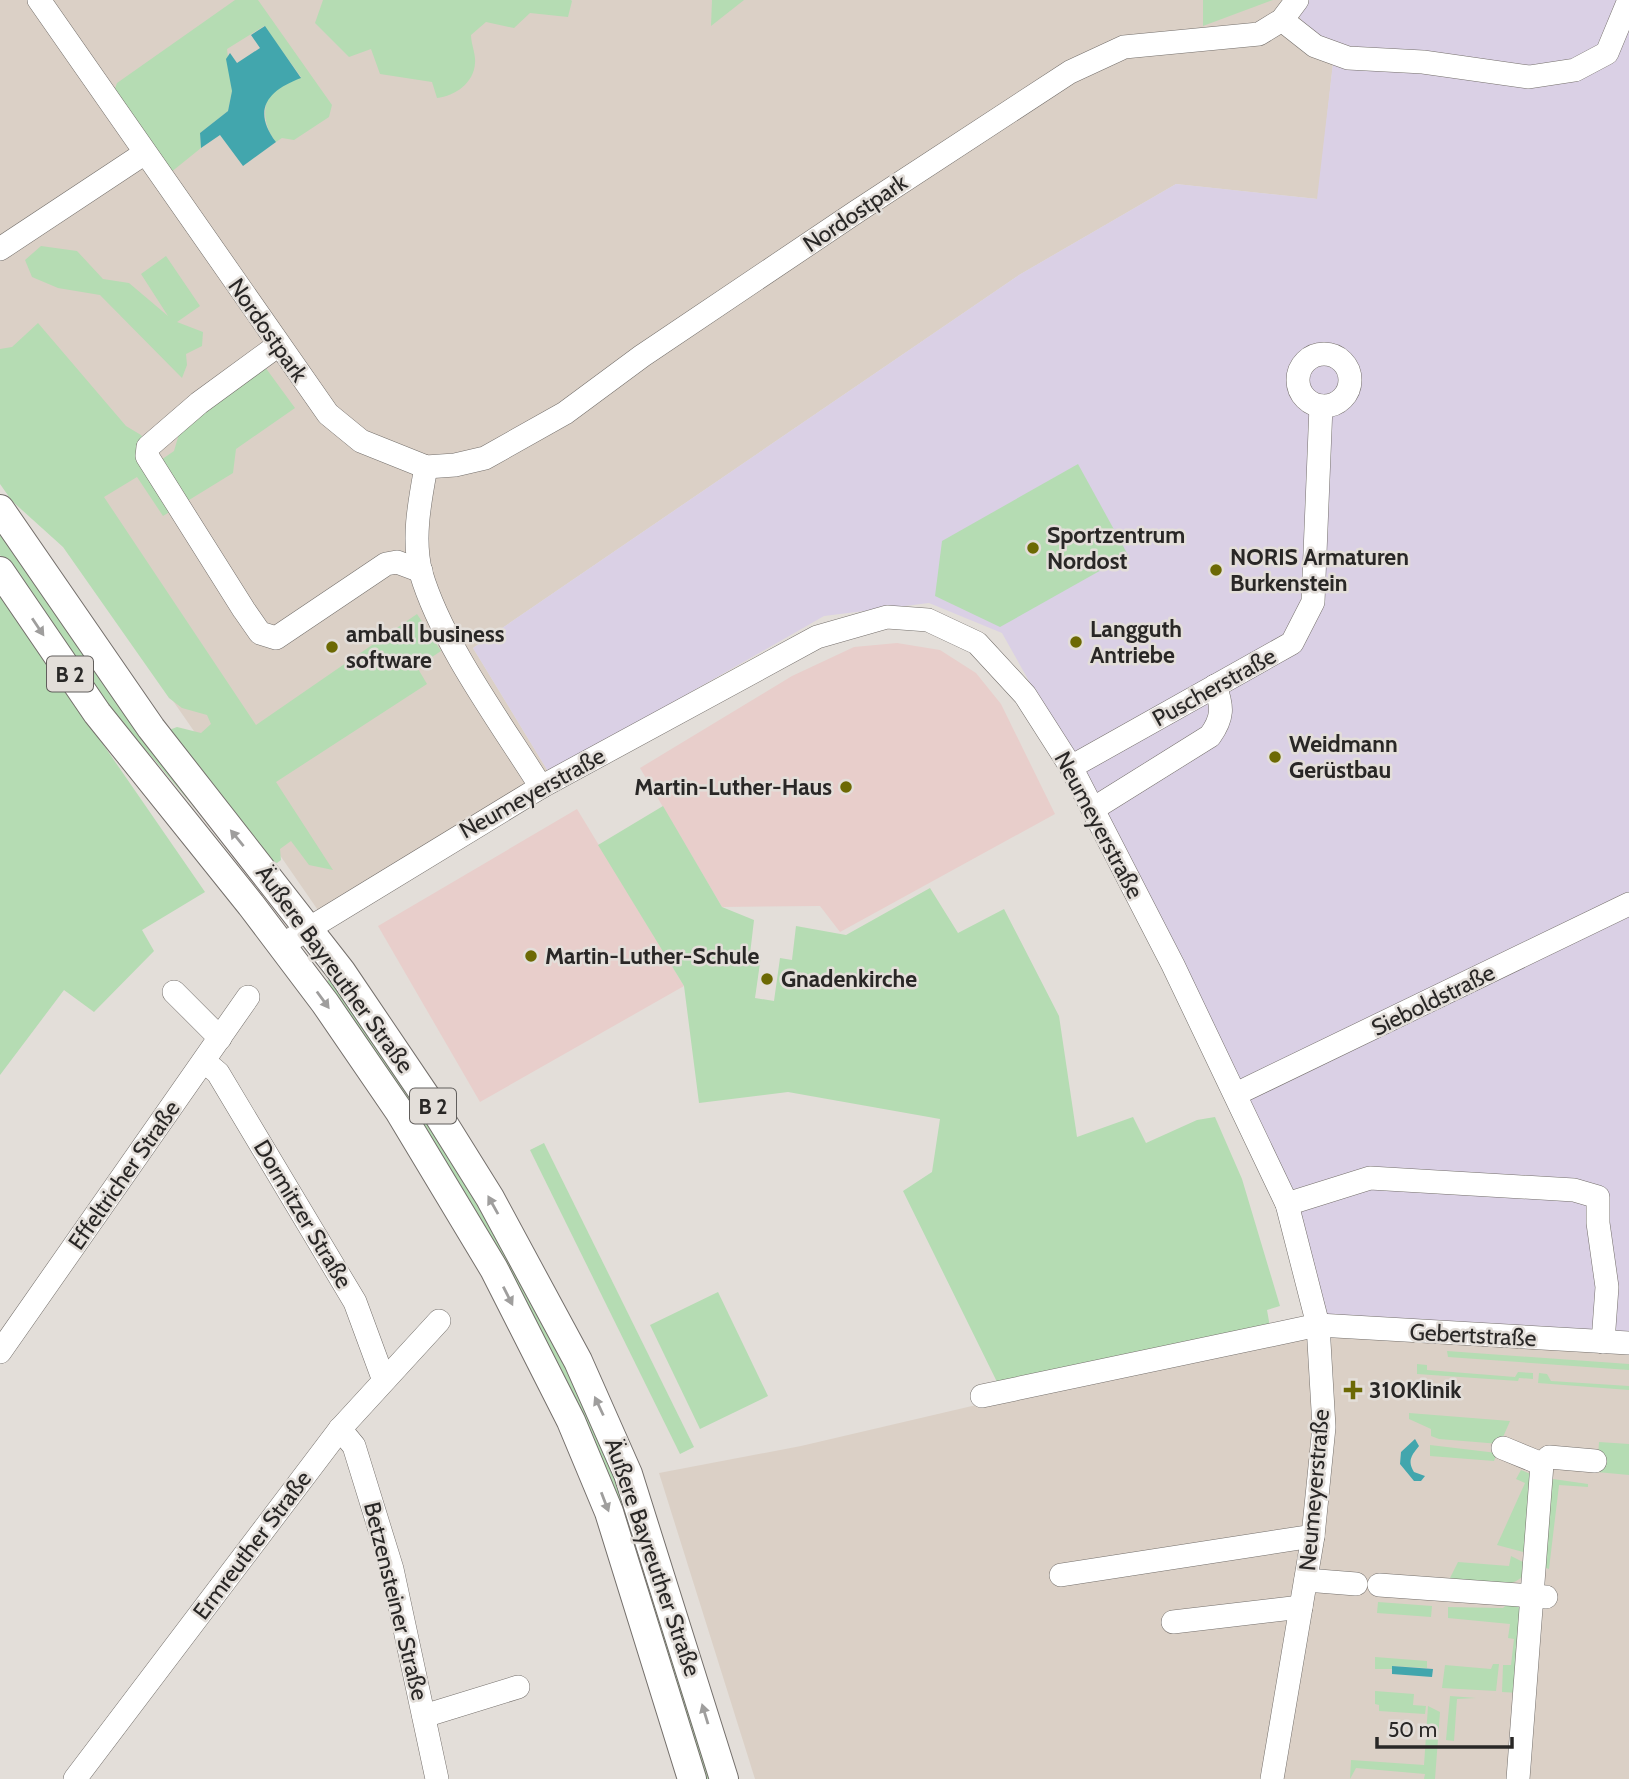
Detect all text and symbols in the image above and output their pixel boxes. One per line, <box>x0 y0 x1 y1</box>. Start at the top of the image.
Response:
street label: Nordostpark <box>798 168 913 258</box>
street label: Nordostpark <box>222 273 314 388</box>
place label: Sportzentrum Nordost <box>1047 521 1185 575</box>
marker: Sportzentrum Nordost <box>1025 540 1041 556</box>
place label: NORIS Armaturen Burkenstein <box>1230 543 1409 597</box>
marker: NORIS Armaturen Burkenstein <box>1208 562 1224 578</box>
place label: Langguth Antriebe <box>1090 615 1182 669</box>
one-way arrow <box>31 618 45 636</box>
place label: amball business software <box>346 620 505 674</box>
marker: Langguth Antriebe <box>1068 634 1084 650</box>
marker: amball business software <box>324 639 340 655</box>
street label: Puscherstraße <box>1147 641 1281 732</box>
road number: B 2 <box>47 656 93 692</box>
place label: Weidmann Gerüstbau <box>1289 730 1398 784</box>
street label: Neumeyerstraße <box>454 741 610 845</box>
street label: Neumeyerstraße <box>1049 747 1150 903</box>
marker: Weidmann Gerüstbau <box>1267 749 1283 765</box>
place label: Martin-Luther-Haus <box>634 773 832 801</box>
marker: Martin-Luther-Haus <box>838 779 854 795</box>
one-way arrow <box>230 829 245 846</box>
street label: Äußere Bayreuther Straße <box>250 860 420 1079</box>
place label: Martin-Luther-Schule <box>545 942 759 970</box>
marker: Martin-Luther-Schule <box>523 948 539 964</box>
street label: Sieboldstraße <box>1367 958 1499 1042</box>
place label: Gnadenkirche <box>781 965 917 993</box>
marker: Gnadenkirche <box>759 971 775 987</box>
one-way arrow <box>316 991 330 1009</box>
road number: B 2 <box>410 1088 456 1124</box>
street label: Effeltricher Straße <box>62 1095 186 1255</box>
street label: Dormitzer Straße <box>248 1135 358 1293</box>
one-way arrow <box>487 1195 499 1214</box>
one-way arrow <box>503 1286 514 1306</box>
street label: Gebertstraße <box>1409 1318 1537 1352</box>
place label: 310Klinik <box>1369 1376 1462 1404</box>
marker: 310Klinik <box>1343 1380 1363 1400</box>
one-way arrow <box>593 1396 605 1416</box>
street label: Neumeyerstraße <box>1293 1408 1335 1572</box>
street label: Äußere Bayreuther Straße <box>599 1434 707 1680</box>
street label: Ermreuther Straße <box>187 1465 317 1625</box>
one-way arrow <box>600 1492 611 1513</box>
street label: Betzensteiner Straße <box>358 1499 434 1703</box>
one-way arrow <box>699 1703 709 1724</box>
scale bar <box>1377 1706 1512 1750</box>
text: 50 m <box>1388 1717 1437 1742</box>

